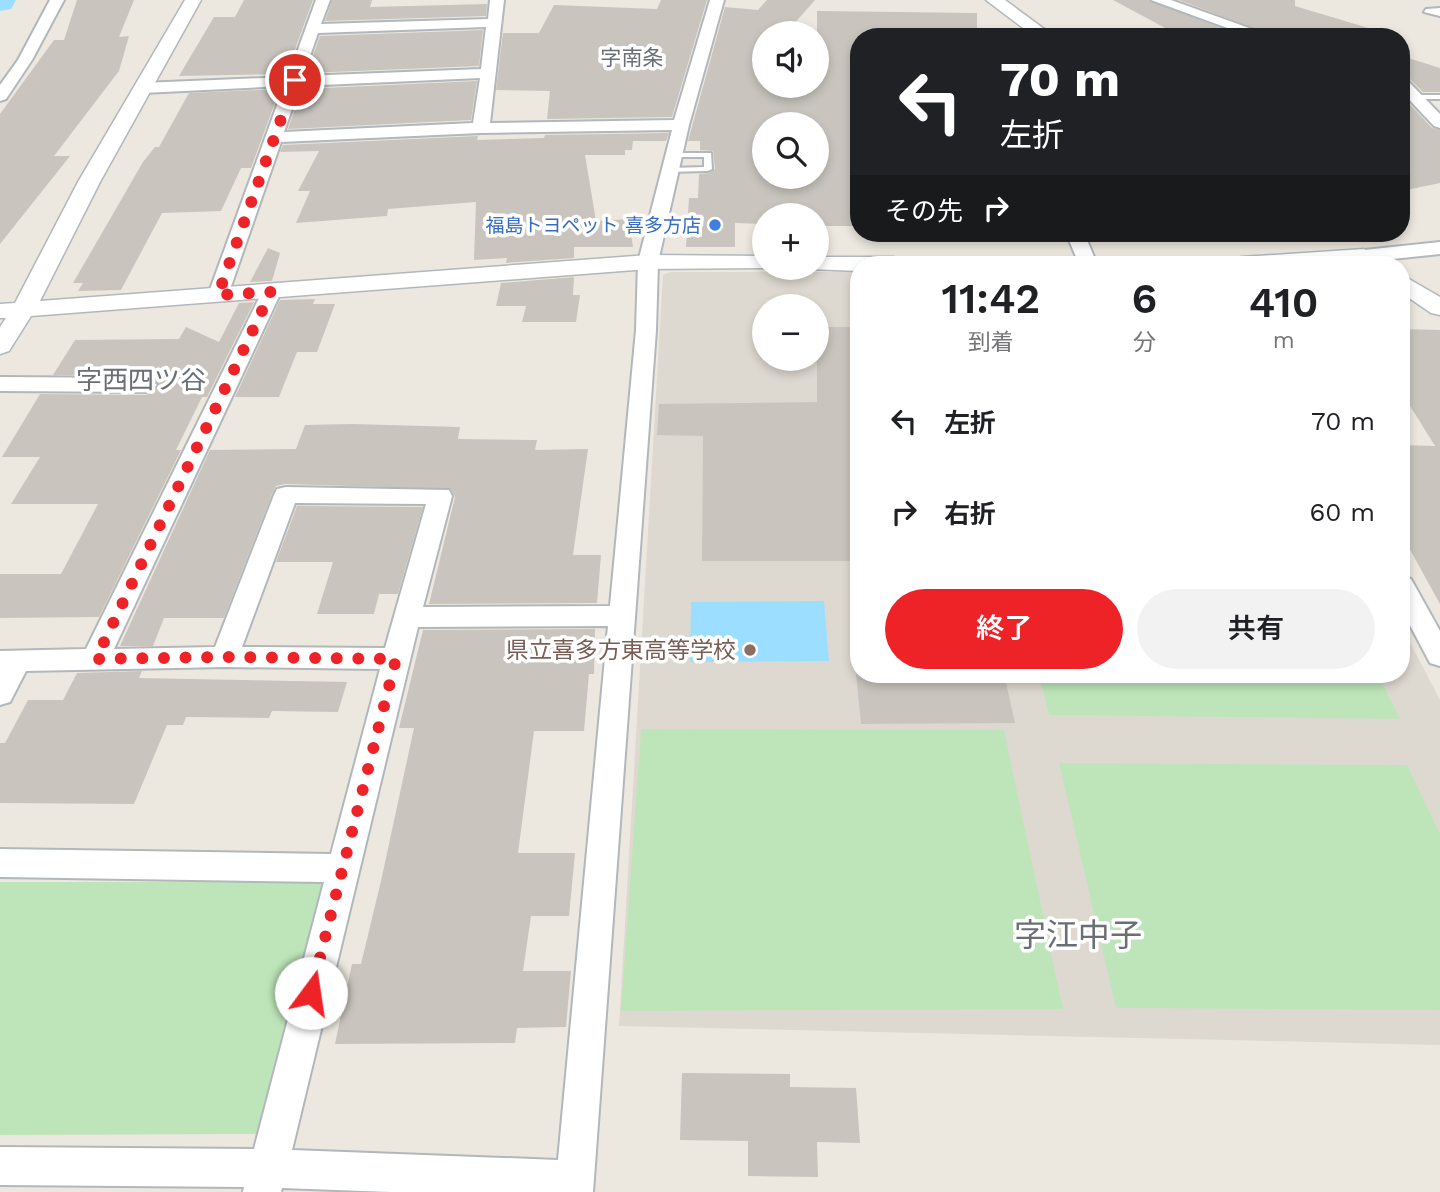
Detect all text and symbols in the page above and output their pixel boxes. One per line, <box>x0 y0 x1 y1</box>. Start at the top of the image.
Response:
map controls <box>752 21 829 371</box>
button: sound <box>752 21 829 98</box>
district label: 字南条 <box>601 45 664 70</box>
pin <box>265 50 325 110</box>
text: 70 m <box>1000 50 1120 108</box>
icon: left <box>885 56 976 147</box>
icon: arrive <box>276 61 314 99</box>
button: search <box>752 112 829 189</box>
text: 左折 <box>1000 116 1064 154</box>
icon: right <box>977 189 1015 227</box>
text: その先 <box>885 196 963 226</box>
button: + <box>752 203 829 280</box>
place label: 福島トヨペット 喜多方店 <box>486 214 701 237</box>
marker: 福島トヨペット 喜多方店 <box>707 217 723 233</box>
text: 11:42 <box>941 274 1040 323</box>
text: 6 <box>1131 274 1157 323</box>
text: 410 <box>1249 278 1319 327</box>
button: − <box>752 294 829 371</box>
text: m <box>1273 327 1295 354</box>
text: 到着 <box>968 329 1014 356</box>
text: 分 <box>1133 329 1156 356</box>
district label: 字西四ツ谷 <box>76 365 206 395</box>
icon: left <box>885 402 923 440</box>
text: 70 m <box>1311 406 1375 436</box>
text: 左折 <box>944 408 996 438</box>
icon: right <box>885 493 923 531</box>
text: 60 m <box>1309 497 1375 527</box>
text: 右折 <box>944 499 996 529</box>
button: 終了 <box>885 589 1123 669</box>
button: 共有 <box>1137 589 1375 669</box>
place label: 県立喜多方東高等学校 <box>506 637 736 664</box>
marker: 県立喜多方東高等学校 <box>742 642 758 658</box>
district label: 字江中子 <box>1014 916 1142 954</box>
position arrow <box>274 956 348 1030</box>

